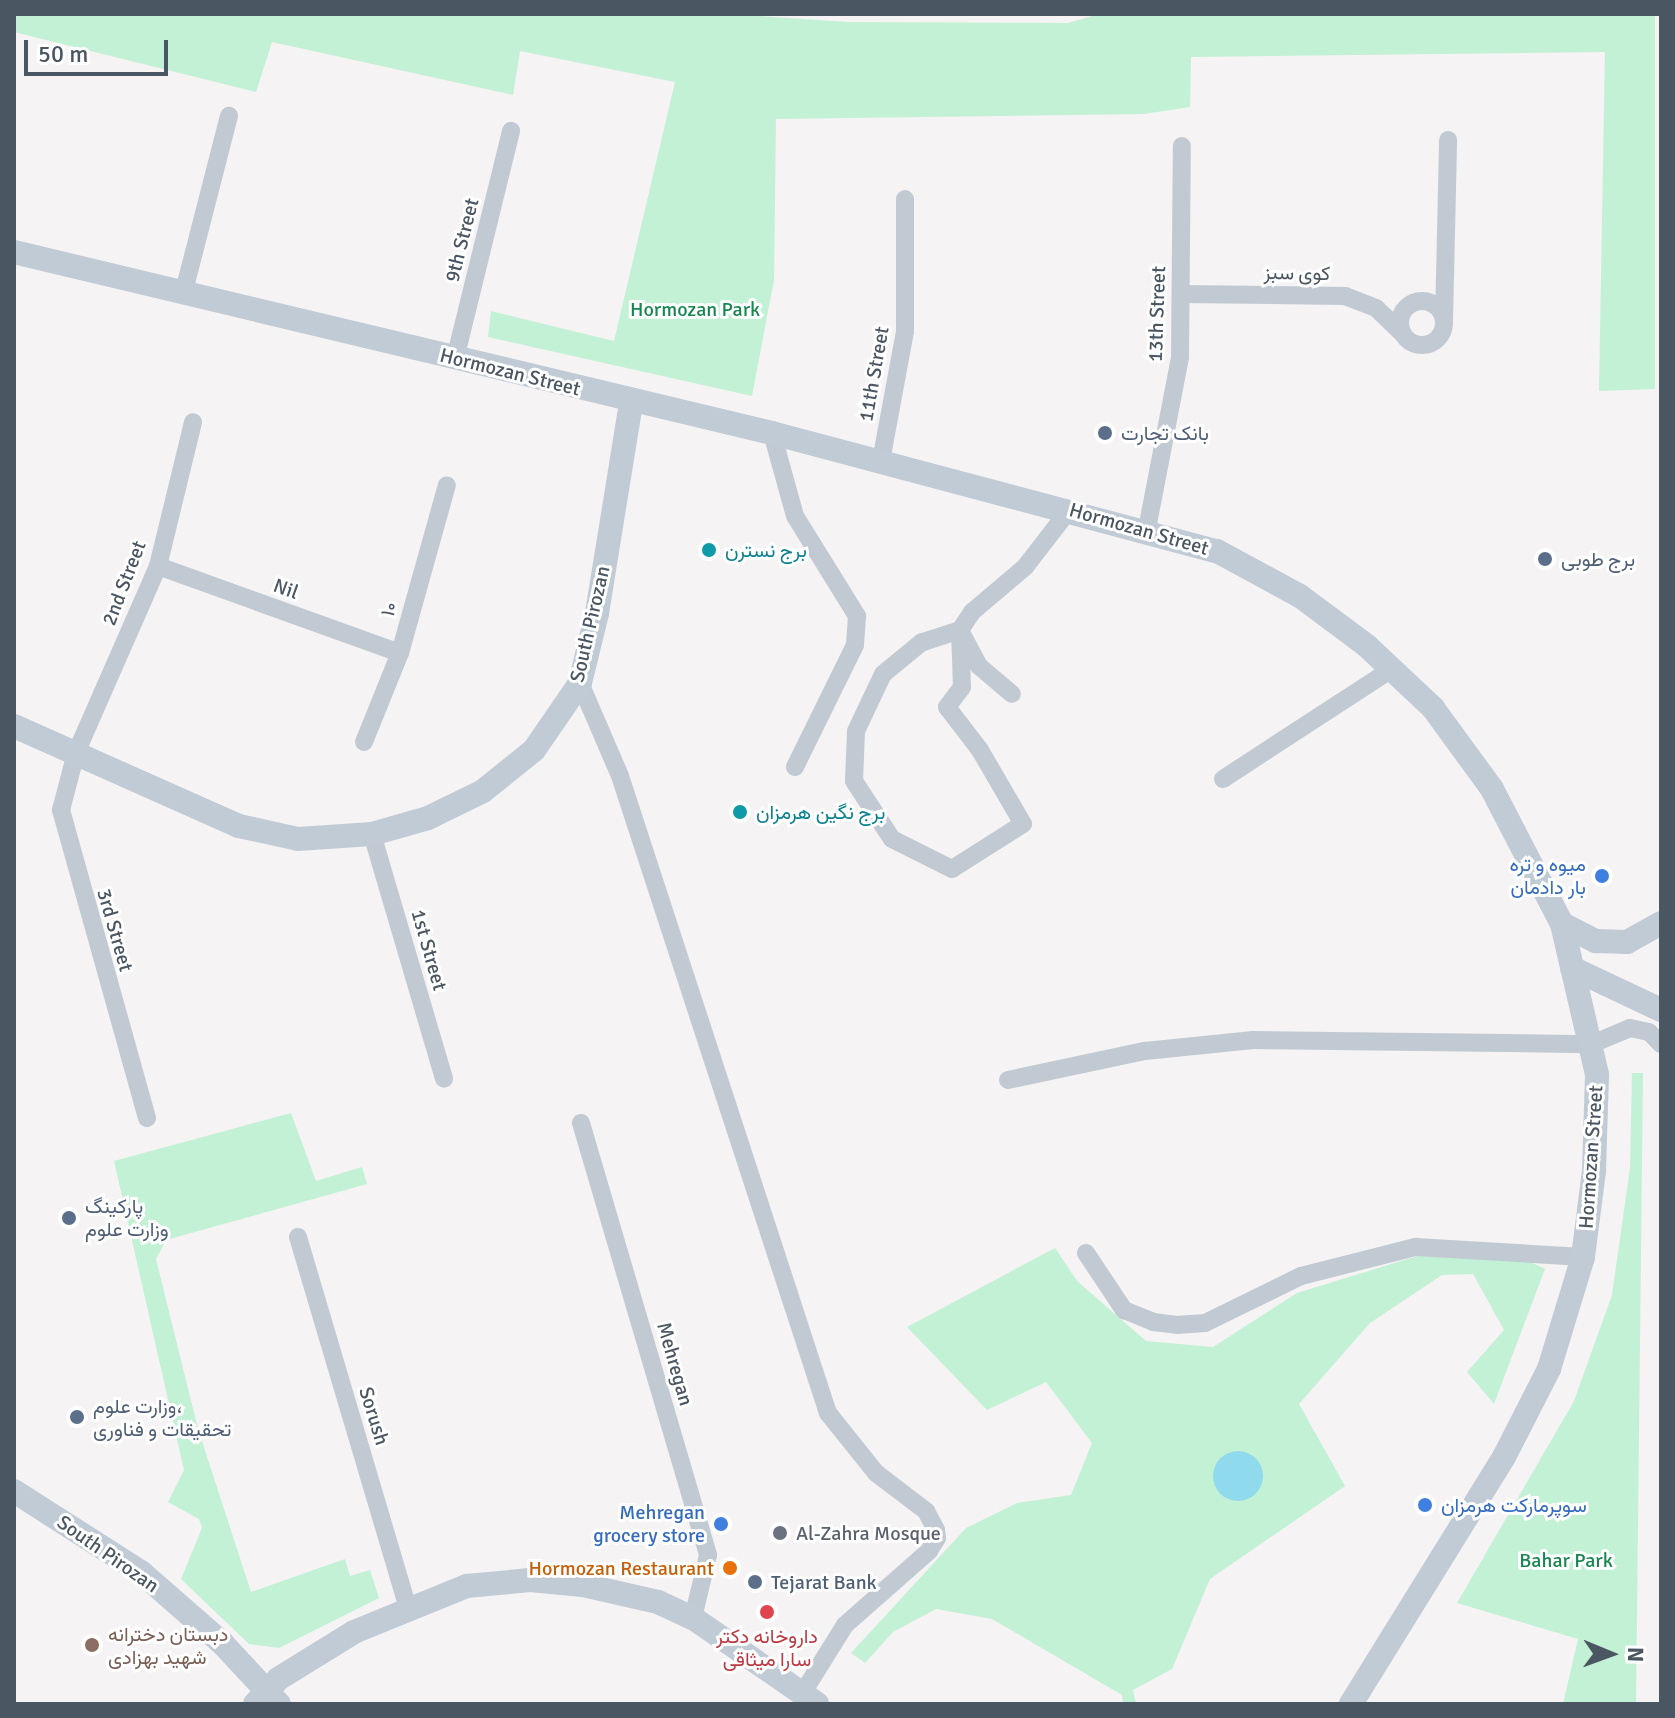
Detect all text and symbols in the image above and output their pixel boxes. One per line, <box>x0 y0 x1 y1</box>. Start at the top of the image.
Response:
scale bar <box>28 24 172 74</box>
text: 50 m <box>38 39 88 69</box>
street label: 9th Street <box>440 196 484 284</box>
street label: کوی سبز <box>1263 260 1331 286</box>
street label: 13th Street <box>1143 266 1171 362</box>
park label: Hormozan Park <box>630 297 760 321</box>
street label: 11th Street <box>854 325 894 423</box>
street label: Hormozan Street <box>437 343 583 401</box>
place label: بانک تجارت <box>1121 421 1209 445</box>
marker: بانک تجارت <box>1096 424 1114 442</box>
street label: Hormozan Street <box>1067 498 1211 560</box>
street label: 2nd Street <box>97 537 151 629</box>
place label: برج نسترن <box>725 538 807 562</box>
marker: برج نسترن <box>700 541 718 559</box>
place label: برج طوبی <box>1561 547 1635 571</box>
marker: برج طوبی <box>1536 550 1554 568</box>
street label: South Pirozan <box>565 564 615 684</box>
street label: Nil <box>270 573 302 605</box>
street label: ۱۰ <box>376 599 402 619</box>
place label: برج نگین هرمزان <box>756 800 885 824</box>
marker: برج نگین هرمزان <box>731 803 749 821</box>
place label: میوه و تره بار دادمان <box>1509 852 1586 899</box>
marker: میوه و تره بار دادمان <box>1593 867 1611 885</box>
street label: 3rd Street <box>92 886 138 974</box>
street label: 1st Street <box>406 907 452 993</box>
street label: Hormozan Street <box>1574 1084 1608 1230</box>
place label: پارکینگ وزارت علوم <box>85 1194 169 1241</box>
marker: پارکینگ وزارت علوم <box>60 1209 78 1227</box>
street label: Mehregan <box>652 1320 698 1408</box>
street label: Sorush <box>354 1384 394 1448</box>
place label: وزارت علوم، تحقیقات و فناوری <box>93 1394 231 1441</box>
marker: وزارت علوم، تحقیقات و فناوری <box>68 1408 86 1426</box>
place label: سوپرمارکت هرمزان <box>1441 1493 1587 1517</box>
marker: سوپرمارکت هرمزان <box>1416 1496 1434 1514</box>
place label: Mehregan grocery store <box>593 1500 705 1547</box>
street label: South Pirozan <box>53 1510 163 1598</box>
marker: Mehregan grocery store <box>712 1515 730 1533</box>
place label: Al-Zahra Mosque <box>796 1521 941 1545</box>
marker: Al-Zahra Mosque <box>771 1524 789 1542</box>
park label: Bahar Park <box>1519 1548 1613 1572</box>
place label: Hormozan Restaurant <box>528 1556 714 1580</box>
marker: Hormozan Restaurant <box>721 1559 739 1577</box>
place label: Tejarat Bank <box>771 1570 877 1594</box>
marker: Tejarat Bank <box>746 1573 764 1591</box>
marker: داروخانه دکتر سارا میثاقی <box>758 1603 776 1621</box>
north arrow <box>1571 1614 1651 1694</box>
place label: دبستان دخترانه شهید بهزادی <box>108 1622 228 1669</box>
place label: داروخانه دکتر سارا میثاقی <box>716 1624 818 1671</box>
marker: دبستان دخترانه شهید بهزادی <box>83 1636 101 1654</box>
text: N <box>1622 1647 1649 1662</box>

